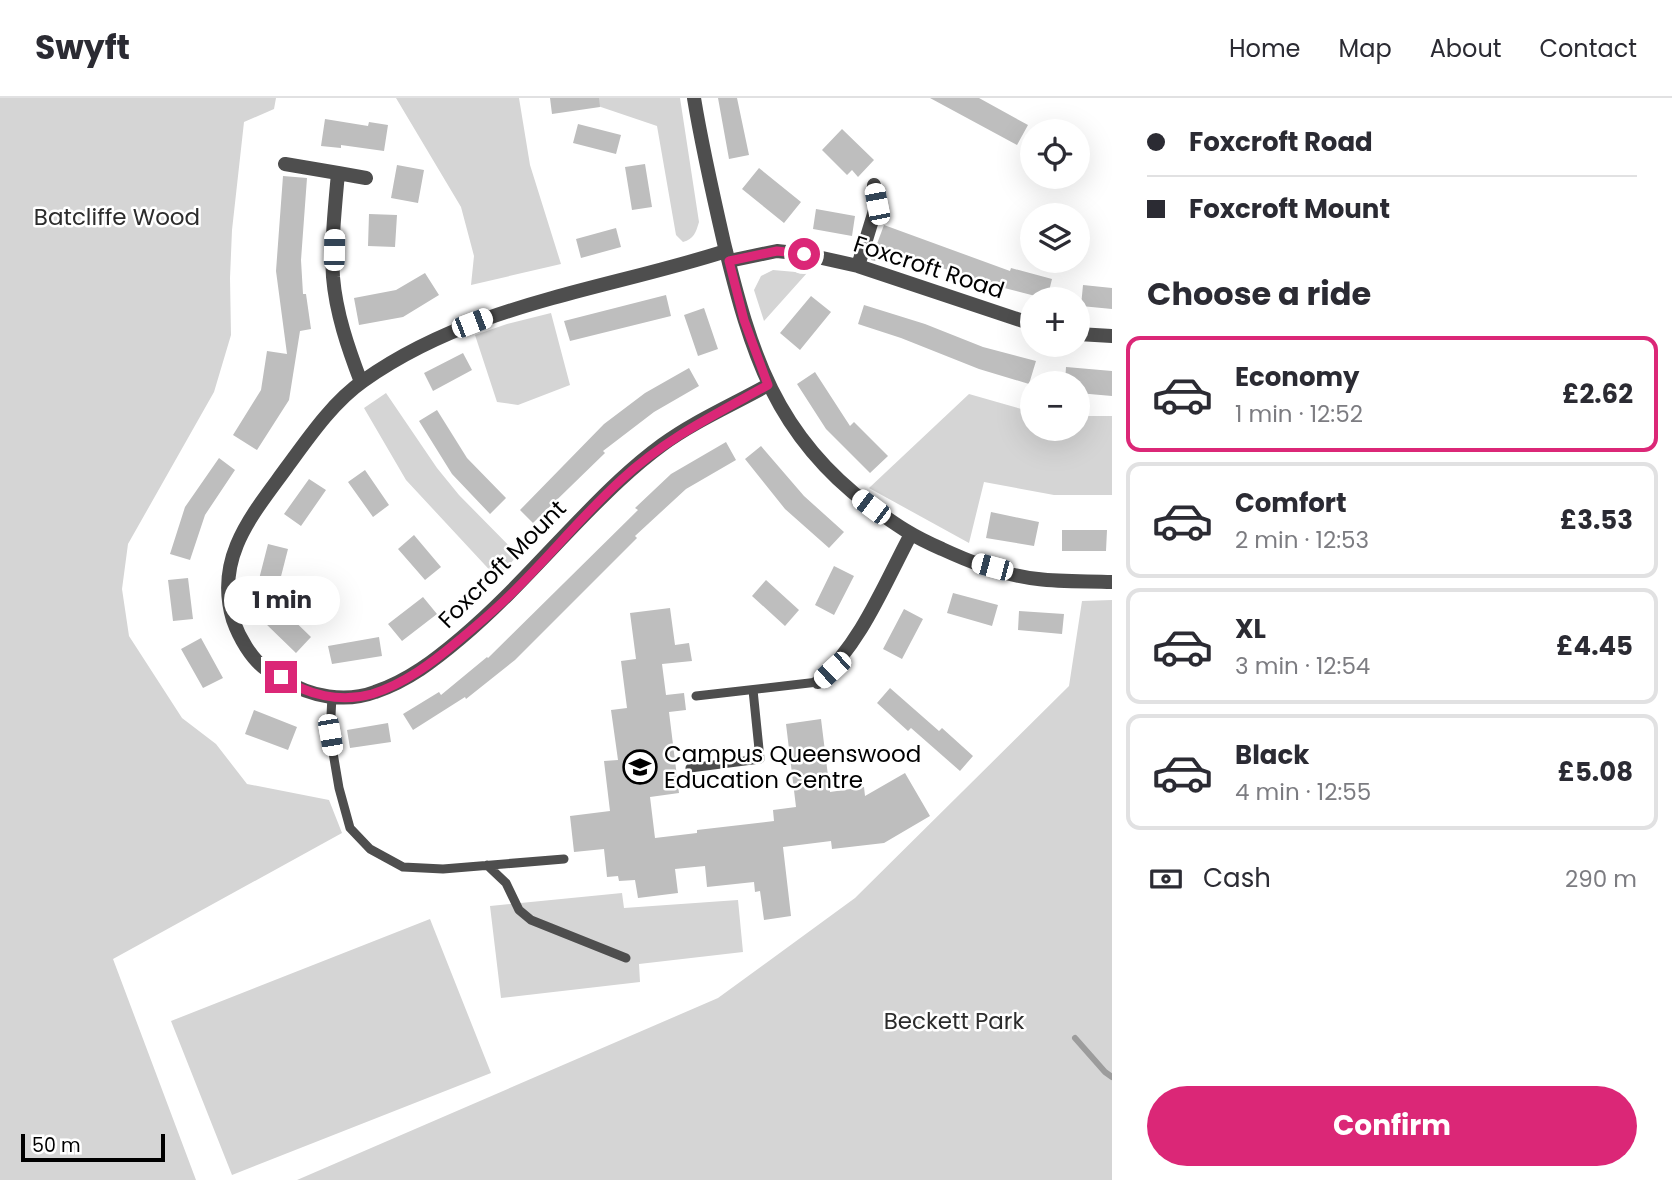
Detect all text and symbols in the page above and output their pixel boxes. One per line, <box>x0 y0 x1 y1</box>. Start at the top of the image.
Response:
text: Swyft <box>35 24 130 71</box>
text: Home <box>1229 32 1301 65</box>
text: Map <box>1339 32 1392 65</box>
text: About <box>1430 32 1501 65</box>
text: Contact <box>1539 32 1637 65</box>
map controls <box>1020 119 1090 441</box>
button: locate <box>1020 119 1090 189</box>
text: Foxcroft Road <box>1189 124 1373 160</box>
car <box>863 181 892 227</box>
text: Foxcroft Mount <box>1189 191 1390 227</box>
park label: Batcliffe Wood <box>34 201 200 233</box>
button: layers <box>1020 203 1090 273</box>
street label: Foxcroft Road <box>850 228 1008 306</box>
car <box>324 229 345 271</box>
route start <box>788 238 820 270</box>
text: Choose a ride <box>1147 271 1371 316</box>
button: + <box>1020 287 1090 357</box>
car <box>449 306 496 340</box>
text: Economy <box>1235 359 1359 395</box>
icon: car <box>1151 363 1214 426</box>
button: − <box>1020 371 1090 441</box>
text: £2.62 <box>1562 376 1633 412</box>
text: 1 min · 12:52 <box>1235 398 1363 430</box>
text: Comfort <box>1235 485 1347 521</box>
car <box>848 486 895 528</box>
icon: car <box>1151 489 1214 552</box>
street label: Foxcroft Mount <box>431 493 573 635</box>
text: £3.53 <box>1560 502 1633 538</box>
text: 2 min · 12:53 <box>1235 524 1369 556</box>
car <box>969 551 1016 583</box>
callout: 1 min <box>223 575 339 624</box>
text: 1 min <box>252 584 312 616</box>
text: XL <box>1235 611 1266 647</box>
icon: car <box>1151 615 1214 678</box>
text: £4.45 <box>1556 628 1633 664</box>
car <box>810 648 855 692</box>
text: 3 min · 12:54 <box>1235 650 1370 682</box>
route end <box>265 661 297 693</box>
car <box>317 712 344 758</box>
text: Black <box>1235 737 1309 773</box>
place label: Campus Queenswood Education Centre <box>664 738 921 796</box>
icon: car <box>1151 741 1214 804</box>
school or university icon: Campus Queenswood Education Centre <box>621 748 659 786</box>
text: £5.08 <box>1558 754 1633 790</box>
text: 4 min · 12:55 <box>1235 776 1371 808</box>
icon: cash <box>1147 860 1185 898</box>
text: Cash <box>1203 860 1271 896</box>
text: 290 m <box>1565 863 1637 895</box>
park label: Beckett Park <box>884 1005 1024 1037</box>
button: Confirm <box>1147 1086 1637 1166</box>
scale bar <box>21 1131 164 1163</box>
text: 50 m <box>32 1132 81 1159</box>

